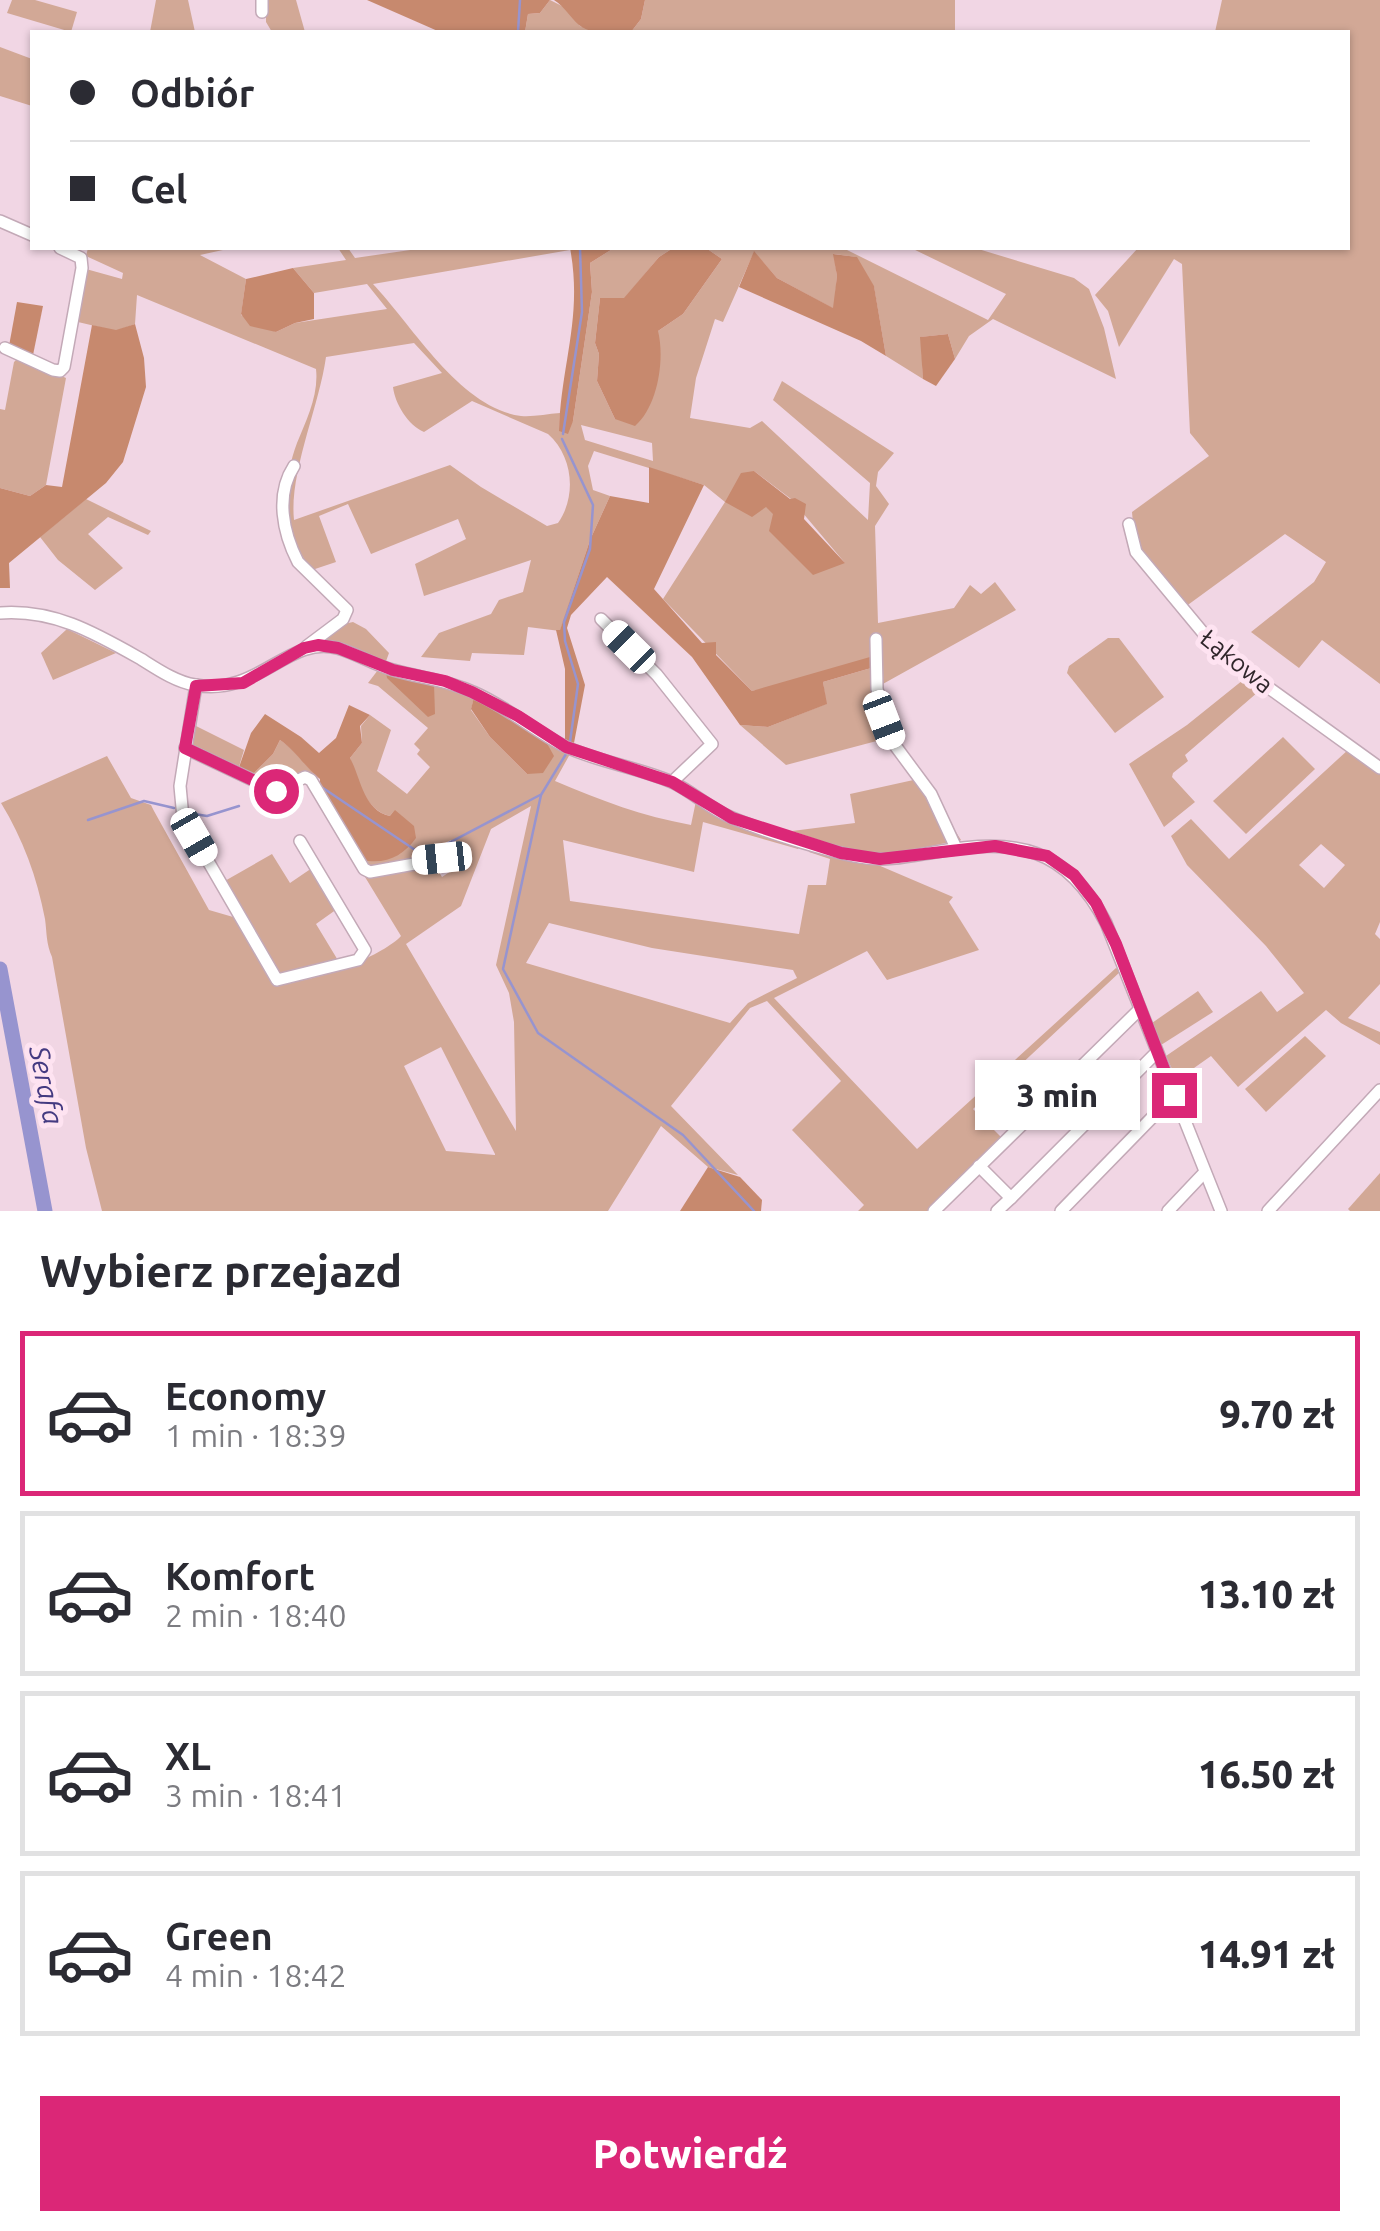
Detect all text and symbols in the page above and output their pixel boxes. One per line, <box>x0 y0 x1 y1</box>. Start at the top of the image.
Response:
text: Odbiór <box>130 72 255 114</box>
text: Cel <box>130 168 187 210</box>
car <box>597 615 661 679</box>
street label: Łąkowa <box>1195 623 1279 699</box>
car <box>859 687 909 753</box>
route start <box>254 769 299 814</box>
car <box>166 804 222 870</box>
car <box>411 840 473 876</box>
water label: Serafa <box>24 1042 70 1127</box>
callout: 3 min <box>974 1060 1139 1130</box>
route end <box>1152 1073 1197 1118</box>
text: 3 min <box>1017 1077 1098 1113</box>
text: Wybierz przejazd <box>40 1245 402 1296</box>
icon: car <box>45 1369 135 1459</box>
text: Economy <box>165 1375 326 1417</box>
text: 9.70 zł <box>1219 1393 1335 1435</box>
text: 1 min · 18:39 <box>165 1417 347 1453</box>
icon: car <box>45 1549 135 1639</box>
text: Komfort <box>165 1555 315 1597</box>
text: 13.10 zł <box>1198 1573 1335 1615</box>
text: 2 min · 18:40 <box>165 1597 347 1633</box>
icon: car <box>45 1729 135 1819</box>
text: XL <box>165 1735 211 1777</box>
text: 16.50 zł <box>1198 1753 1335 1795</box>
text: 3 min · 18:41 <box>165 1777 347 1813</box>
icon: car <box>45 1909 135 1999</box>
text: Green <box>165 1915 273 1957</box>
text: 14.91 zł <box>1198 1933 1335 1975</box>
text: 4 min · 18:42 <box>165 1957 347 1993</box>
button: Potwierdź <box>40 2096 1340 2211</box>

